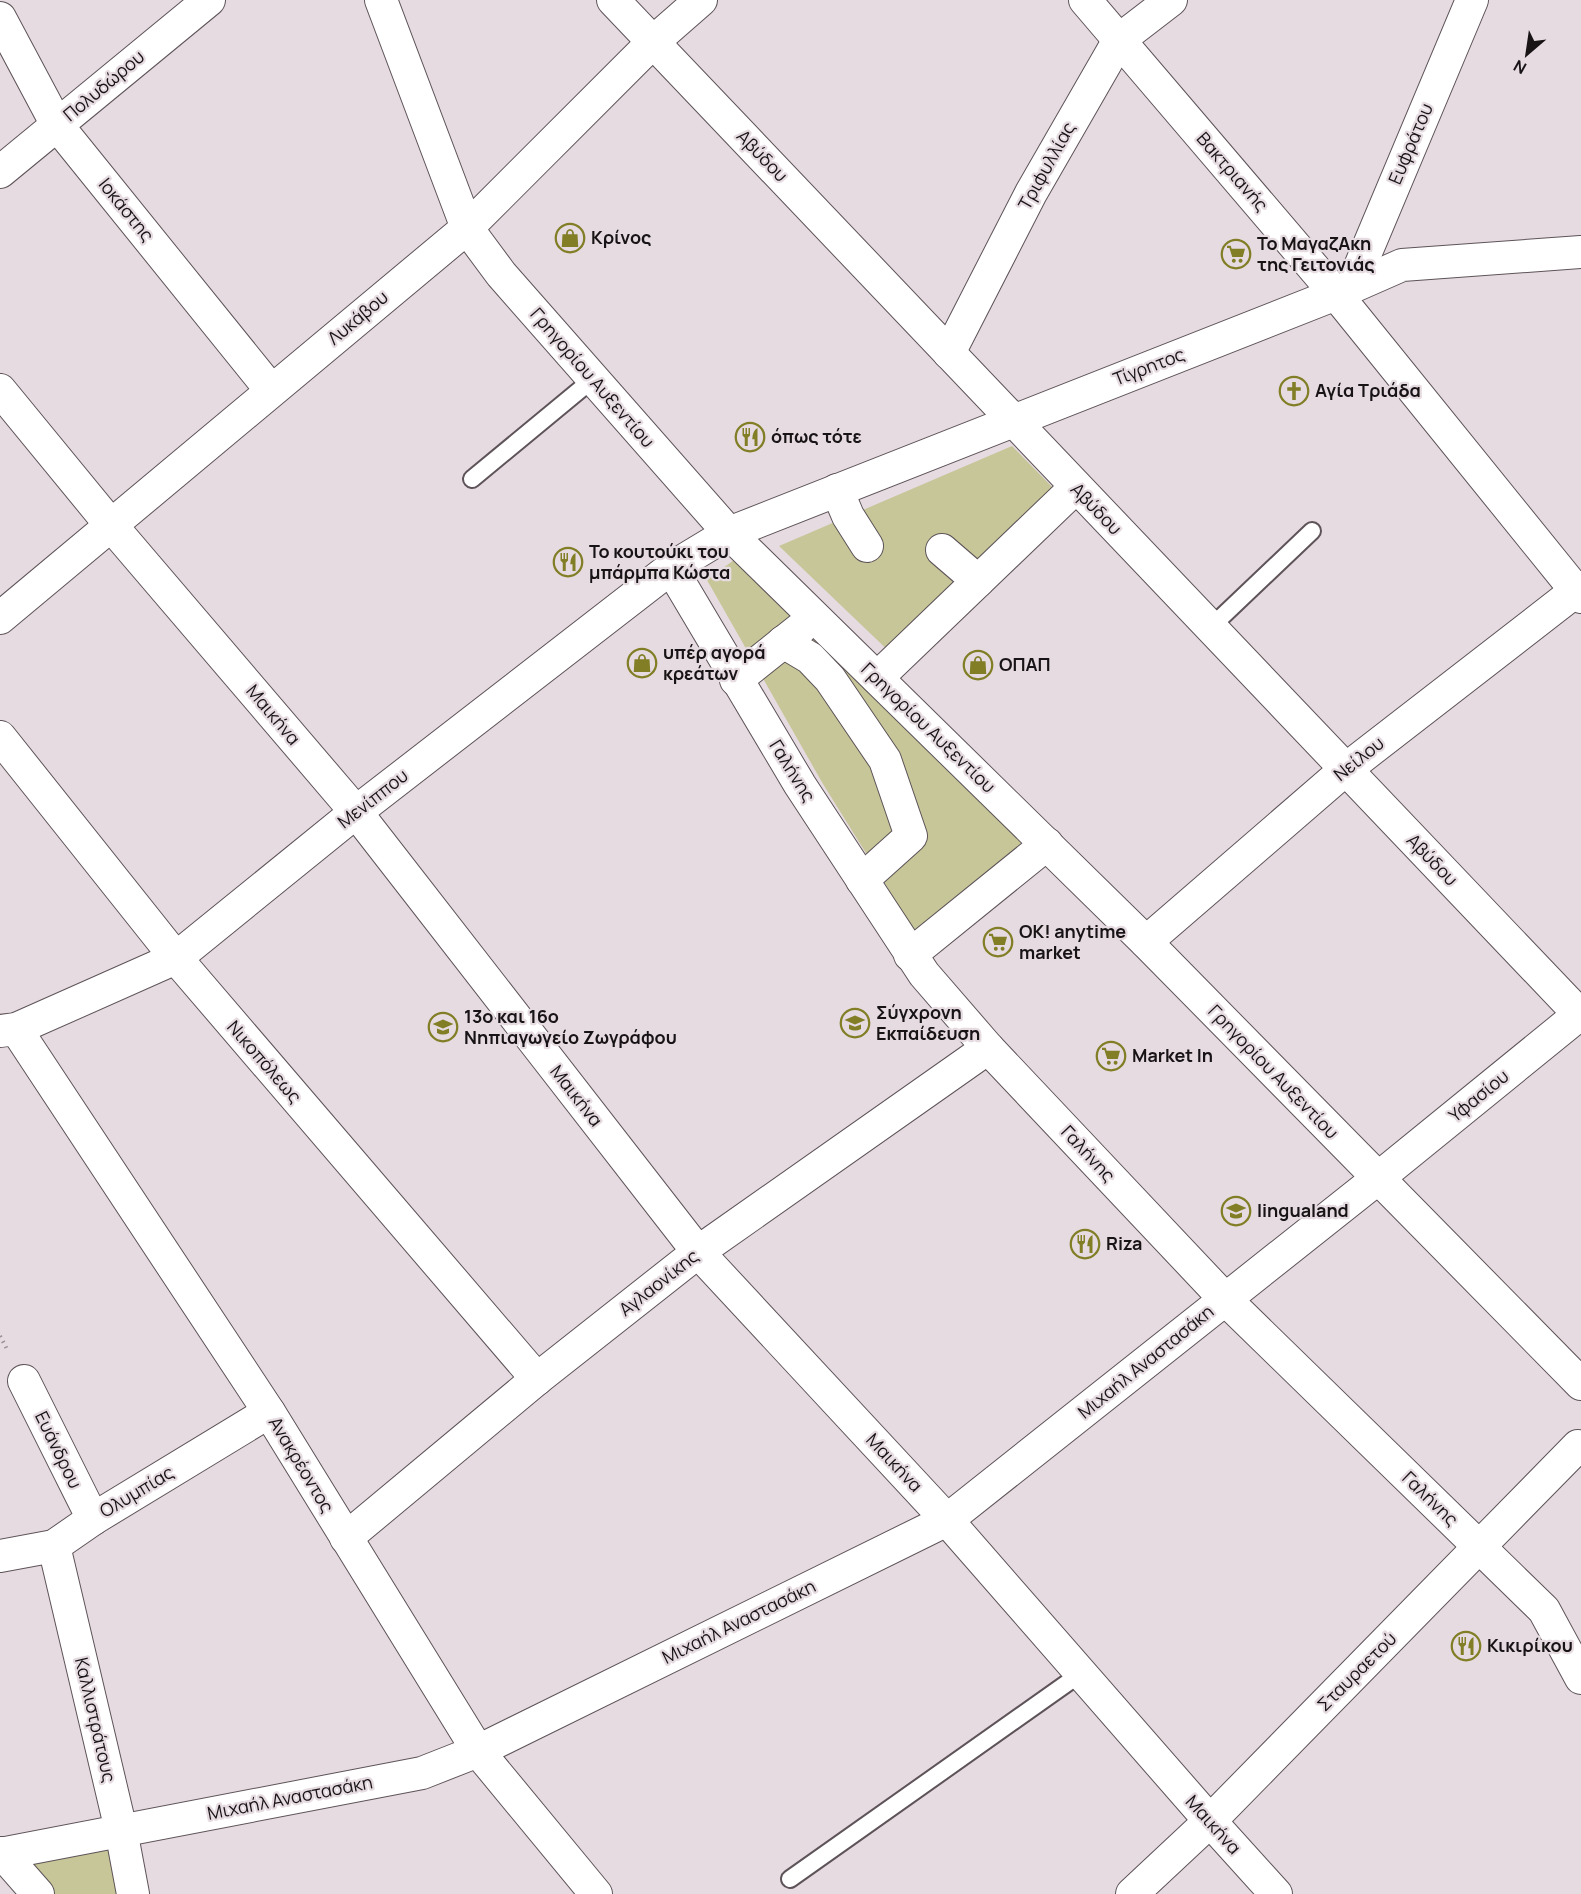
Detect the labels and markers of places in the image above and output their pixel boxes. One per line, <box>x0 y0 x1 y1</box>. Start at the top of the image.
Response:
shop icon: Κρίνος <box>554 222 586 254</box>
place label: Κρίνος <box>591 225 651 249</box>
place label: Το ΜαγαζΑκη της Γειτονιάς <box>1257 231 1375 276</box>
supermarket icon: Το ΜαγαζΑκη της Γειτονιάς <box>1220 238 1252 270</box>
church icon: Αγία Τριάδα <box>1278 375 1310 407</box>
place label: Αγία Τριάδα <box>1315 378 1421 402</box>
restaurant icon: όπως τότε <box>734 421 766 453</box>
place label: όπως τότε <box>771 424 862 448</box>
place label: Το κουτούκι του μπάρμπα Κώστα <box>589 539 730 584</box>
restaurant icon: Το κουτούκι του μπάρμπα Κώστα <box>552 546 584 578</box>
place label: υπέρ αγορά κρεάτων <box>663 640 765 685</box>
shop icon: υπέρ αγορά κρεάτων <box>626 647 658 679</box>
shop icon: ΟΠΑΠ <box>962 649 994 681</box>
place label: ΟΠΑΠ <box>999 652 1051 676</box>
place label: OK! anytime market <box>1019 919 1126 964</box>
supermarket icon: OK! anytime market <box>982 926 1014 958</box>
place label: Σύγχρονη Εκπαίδευση <box>876 1000 980 1045</box>
place label: 13ο και 16ο Νηπιαγωγείο Ζωγράφου <box>464 1004 677 1049</box>
school or university icon: Σύγχρονη Εκπαίδευση <box>839 1007 871 1039</box>
school or university icon: 13ο και 16ο Νηπιαγωγείο Ζωγράφου <box>427 1011 459 1043</box>
supermarket icon: Market In <box>1095 1040 1127 1072</box>
place label: Market In <box>1132 1043 1213 1067</box>
school or university icon: lingualand <box>1220 1195 1252 1227</box>
place label: lingualand <box>1257 1198 1349 1222</box>
restaurant icon: Riza <box>1069 1228 1101 1260</box>
place label: Riza <box>1106 1231 1142 1255</box>
restaurant icon: Κικιρίκου <box>1450 1630 1482 1662</box>
place label: Κικιρίκου <box>1487 1633 1573 1657</box>

